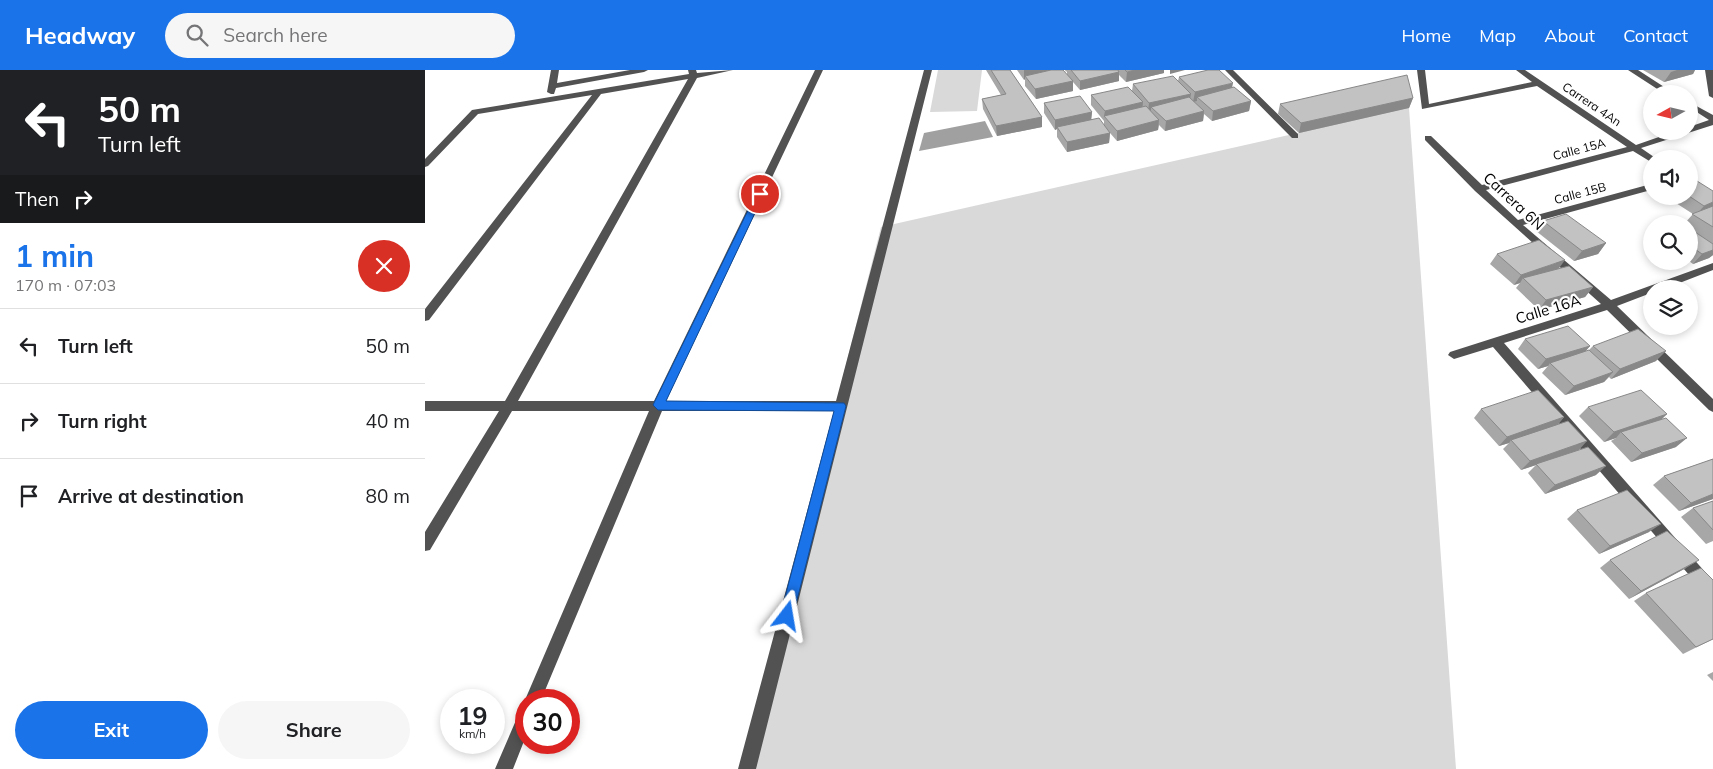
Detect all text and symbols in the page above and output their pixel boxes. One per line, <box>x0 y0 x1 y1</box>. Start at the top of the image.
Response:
search box <box>165 13 515 58</box>
text: Headway <box>25 20 135 50</box>
icon: search <box>183 21 211 49</box>
text: Search here <box>223 23 328 47</box>
text: Home <box>1401 24 1451 47</box>
text: Map <box>1479 24 1516 47</box>
text: About <box>1544 24 1595 47</box>
text: Contact <box>1623 24 1688 47</box>
street label: Carrera 4An <box>1560 79 1624 129</box>
north arrow <box>1643 85 1697 140</box>
map controls <box>1643 85 1698 335</box>
text: 50 m <box>98 87 181 131</box>
icon: left <box>15 90 80 155</box>
text: Turn left <box>98 130 181 158</box>
street label: Calle 15A <box>1551 135 1607 163</box>
button: sound <box>1643 150 1698 205</box>
street label: Carrera 6N <box>1480 168 1548 234</box>
pin <box>739 173 781 215</box>
street label: Calle 15B <box>1552 179 1608 207</box>
icon: arrive <box>746 180 774 208</box>
icon: right <box>69 185 97 213</box>
text: Then <box>15 187 59 211</box>
button: search <box>1643 215 1698 270</box>
text: 1 min <box>15 237 94 275</box>
button: close <box>358 240 410 292</box>
text: 170 m · 07:03 <box>15 275 116 295</box>
button: layers <box>1643 280 1698 335</box>
street label: Calle 16A <box>1513 290 1583 328</box>
icon: left <box>15 332 43 360</box>
text: Turn left <box>58 334 133 358</box>
text: 50 m <box>366 334 410 358</box>
icon: right <box>15 407 43 435</box>
text: Turn right <box>58 409 147 433</box>
text: 40 m <box>366 409 410 433</box>
icon: arrive <box>15 482 43 510</box>
text: Arrive at destination <box>58 484 244 508</box>
text: 80 m <box>366 484 410 508</box>
position arrow <box>760 589 812 641</box>
speed limit sign: 30 <box>515 689 580 754</box>
text: 19 <box>457 700 488 731</box>
button: Exit <box>15 701 208 759</box>
button: Share <box>218 701 410 759</box>
text: km/h <box>459 726 486 741</box>

